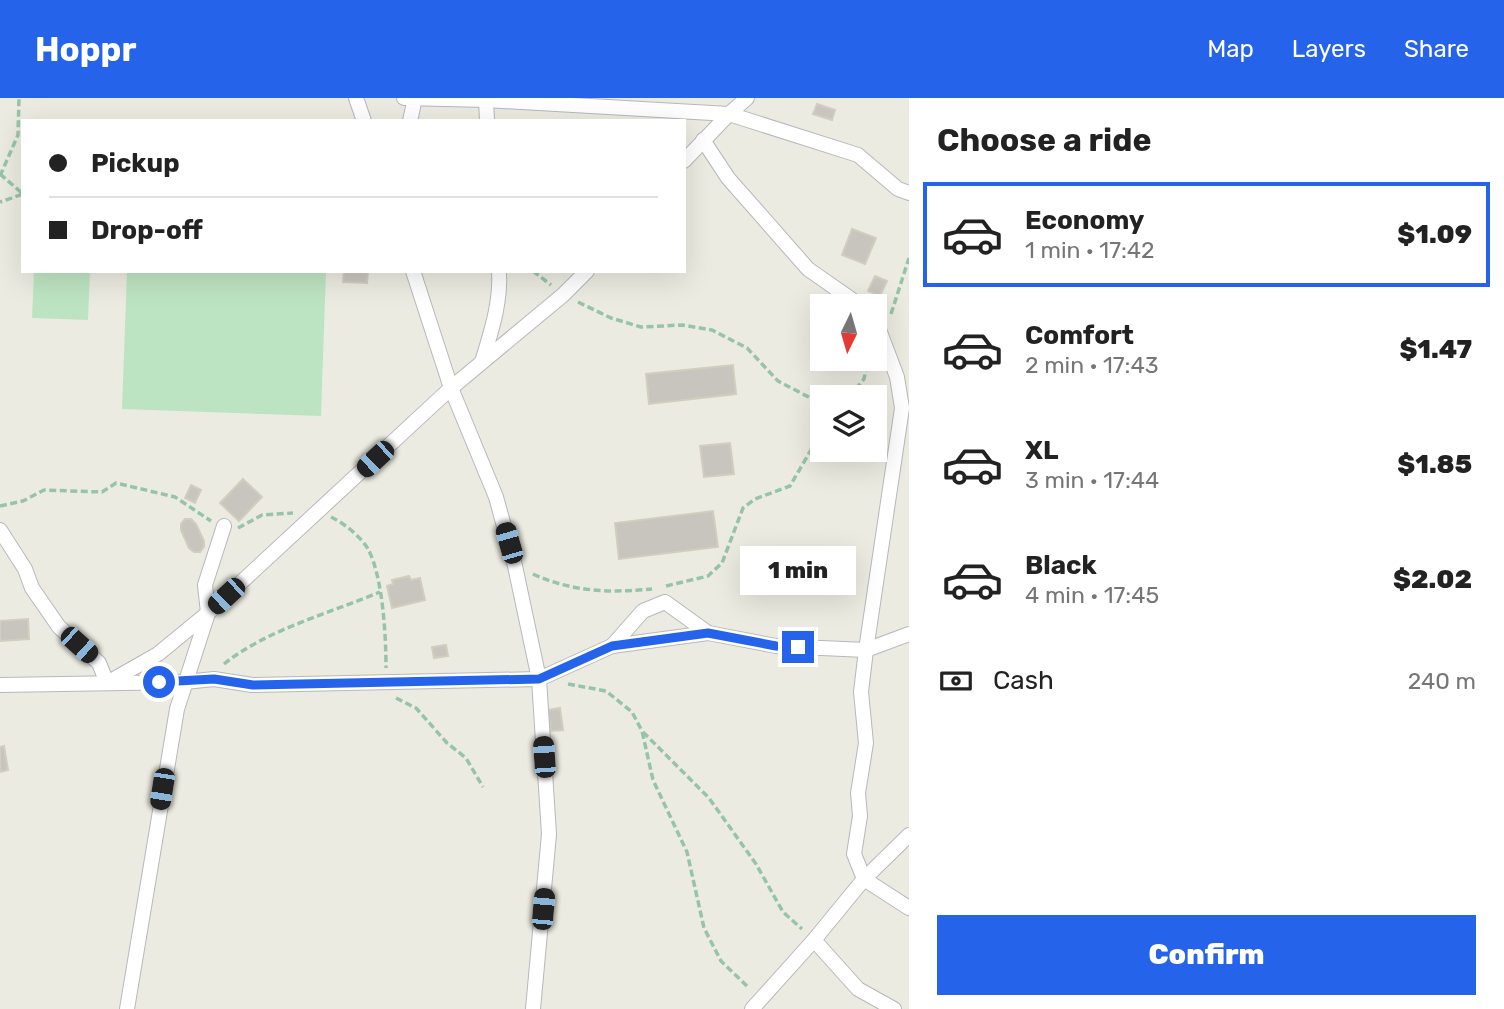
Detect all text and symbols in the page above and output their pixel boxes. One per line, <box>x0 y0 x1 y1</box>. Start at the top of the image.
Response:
text: Hoppr <box>35 30 136 69</box>
text: Map <box>1207 35 1254 63</box>
text: Layers <box>1292 35 1366 63</box>
text: Share <box>1404 35 1469 63</box>
text: Choose a ride <box>937 121 1151 159</box>
text: Pickup <box>91 148 180 179</box>
icon: car <box>941 203 1004 266</box>
text: Economy <box>1025 205 1144 236</box>
text: Drop-off <box>91 215 203 246</box>
text: $1.09 <box>1397 219 1472 250</box>
text: 1 min · 17:42 <box>1025 236 1155 264</box>
north arrow <box>810 294 887 371</box>
map controls <box>810 294 887 462</box>
icon: car <box>941 318 1004 381</box>
text: Comfort <box>1025 320 1134 351</box>
text: $1.47 <box>1399 334 1472 365</box>
text: 2 min · 17:43 <box>1025 351 1159 379</box>
button: layers <box>810 385 887 462</box>
icon: car <box>941 433 1004 496</box>
text: XL <box>1025 435 1058 466</box>
car <box>353 437 398 481</box>
text: $1.85 <box>1397 449 1472 480</box>
text: 3 min · 17:44 <box>1025 466 1159 494</box>
car <box>494 520 525 566</box>
callout: 1 min <box>740 546 856 594</box>
icon: car <box>941 548 1004 611</box>
text: Black <box>1025 550 1097 581</box>
text: 1 min <box>768 556 828 584</box>
text: $2.02 <box>1393 564 1472 595</box>
car <box>204 574 249 618</box>
text: 4 min · 17:45 <box>1025 581 1159 609</box>
car <box>57 623 102 667</box>
route end <box>782 631 814 663</box>
icon: cash <box>937 662 975 700</box>
text: Cash <box>993 665 1054 696</box>
route start <box>143 666 175 698</box>
text: 240 m <box>1408 667 1476 695</box>
car <box>533 735 556 779</box>
car <box>149 767 176 811</box>
car <box>531 887 556 931</box>
button: Confirm <box>937 915 1476 995</box>

